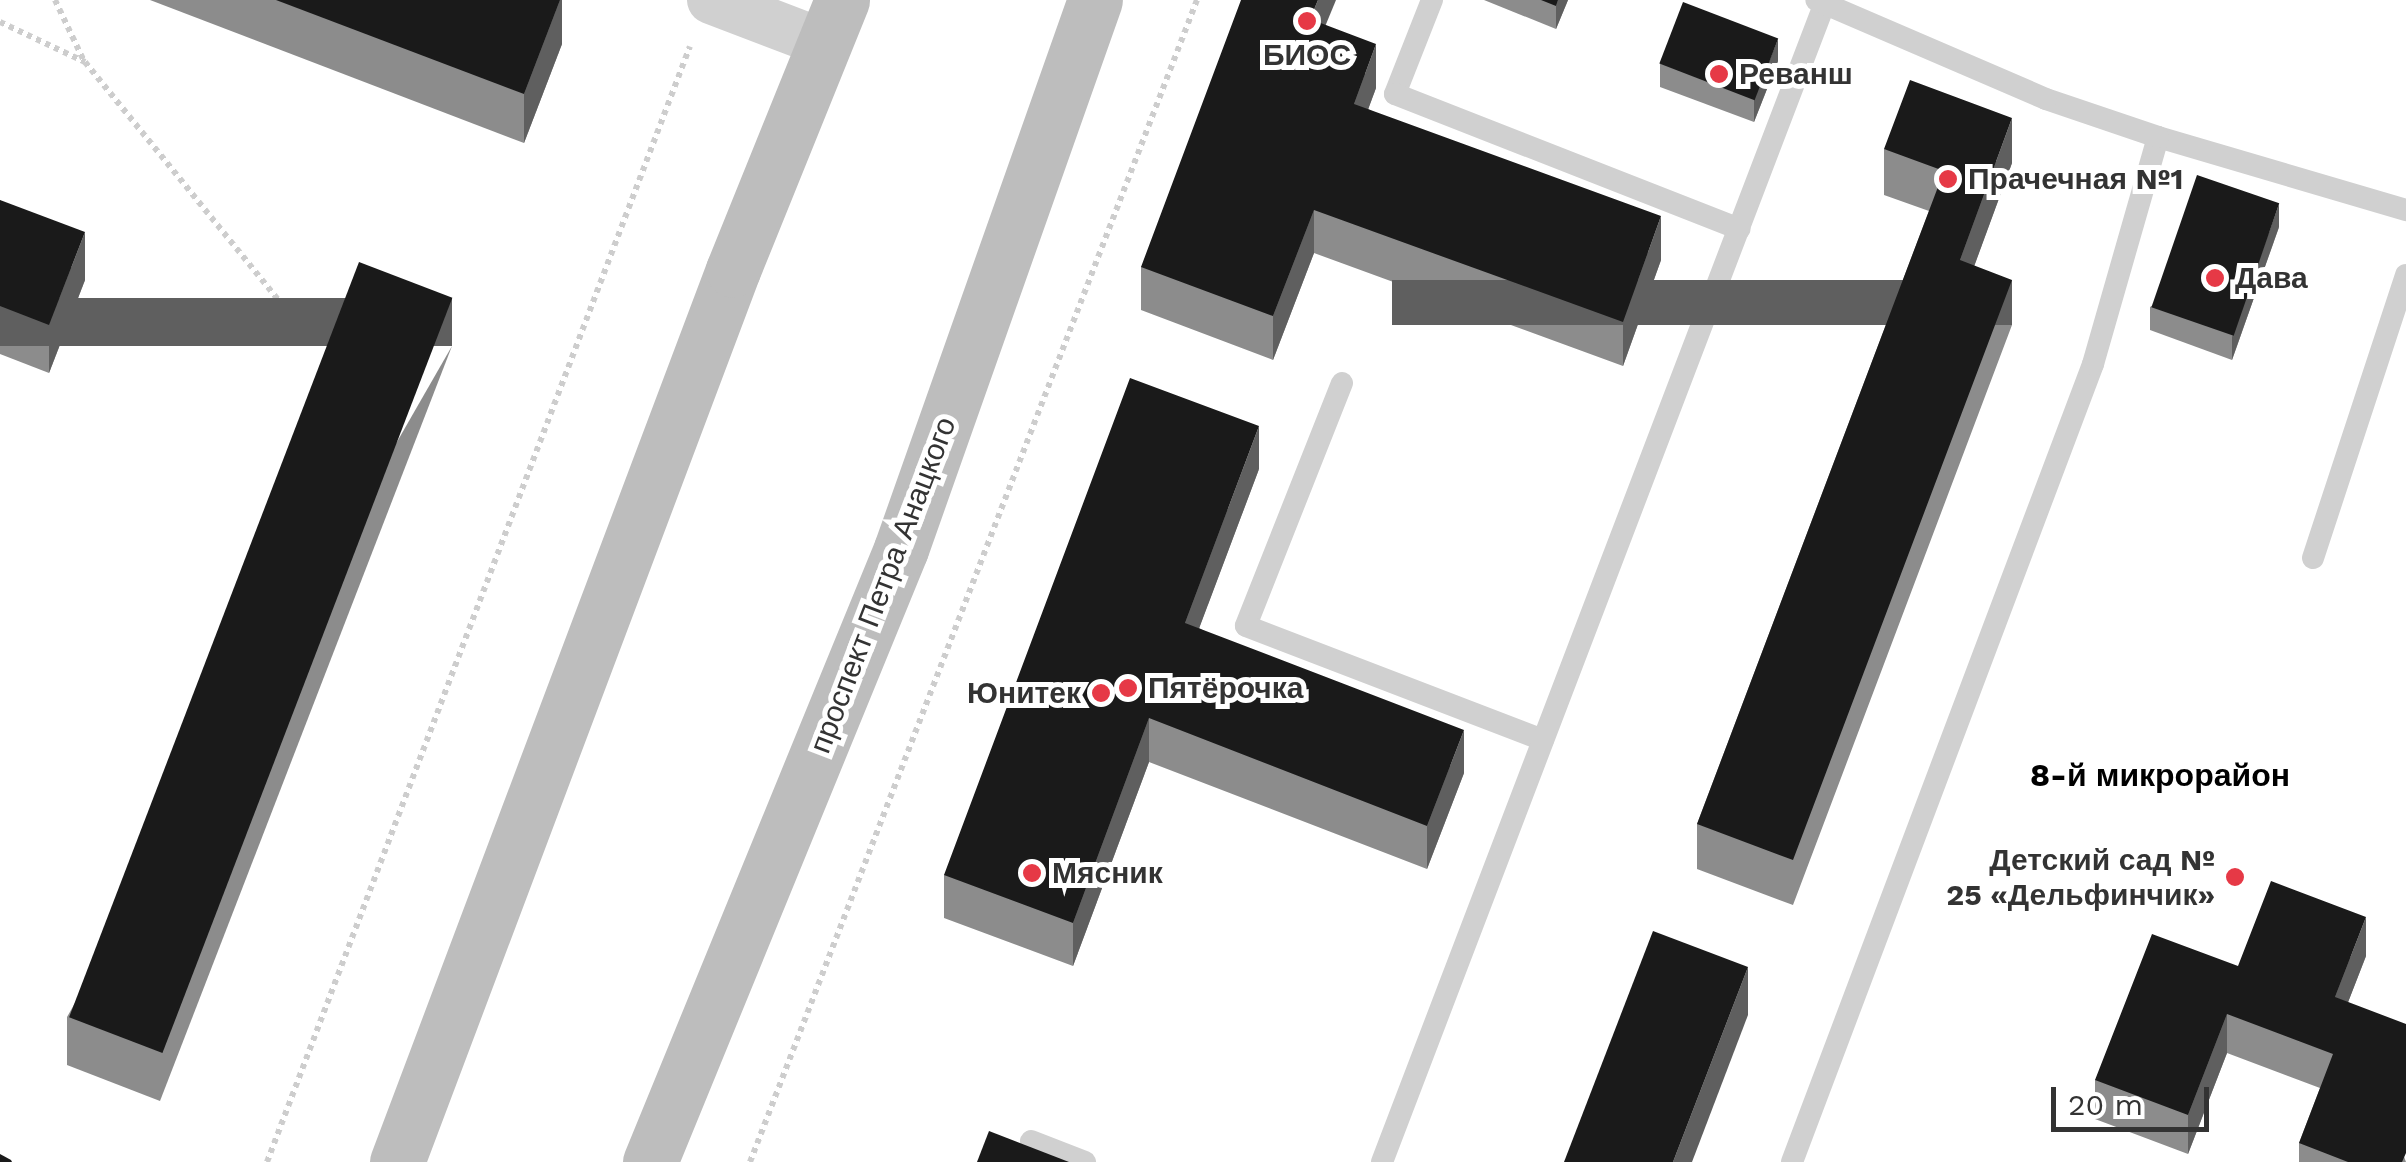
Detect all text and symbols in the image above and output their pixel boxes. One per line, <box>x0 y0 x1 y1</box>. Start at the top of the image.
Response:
marker: БИОС <box>1296 10 1318 32</box>
place label: БИОС <box>1263 37 1351 73</box>
place label: Реванш <box>1739 56 1853 92</box>
marker: Реванш <box>1708 63 1730 85</box>
place label: Прачечная №1 <box>1968 161 2183 197</box>
marker: Прачечная №1 <box>1937 168 1959 190</box>
place label: Дава <box>2235 260 2308 296</box>
marker: Дава <box>2204 267 2226 289</box>
street label: проспект Петра Анацкого <box>802 412 964 758</box>
place label: Пятёрочка <box>1148 670 1303 706</box>
place label: Юнитек <box>967 675 1081 711</box>
marker: Пятёрочка <box>1117 677 1139 699</box>
marker: Юнитек <box>1090 682 1112 704</box>
district label: 8-й микрорайон <box>2030 756 2290 794</box>
place label: Детский сад № 25 «Дельфинчик» <box>1946 842 2215 912</box>
place label: Мясник <box>1052 855 1163 891</box>
marker: Мясник <box>1021 862 1043 884</box>
marker: Детский сад № 25 «Дельфинчик» <box>2224 866 2246 888</box>
scale bar <box>2056 1067 2214 1129</box>
text: 20 m <box>2068 1087 2143 1122</box>

